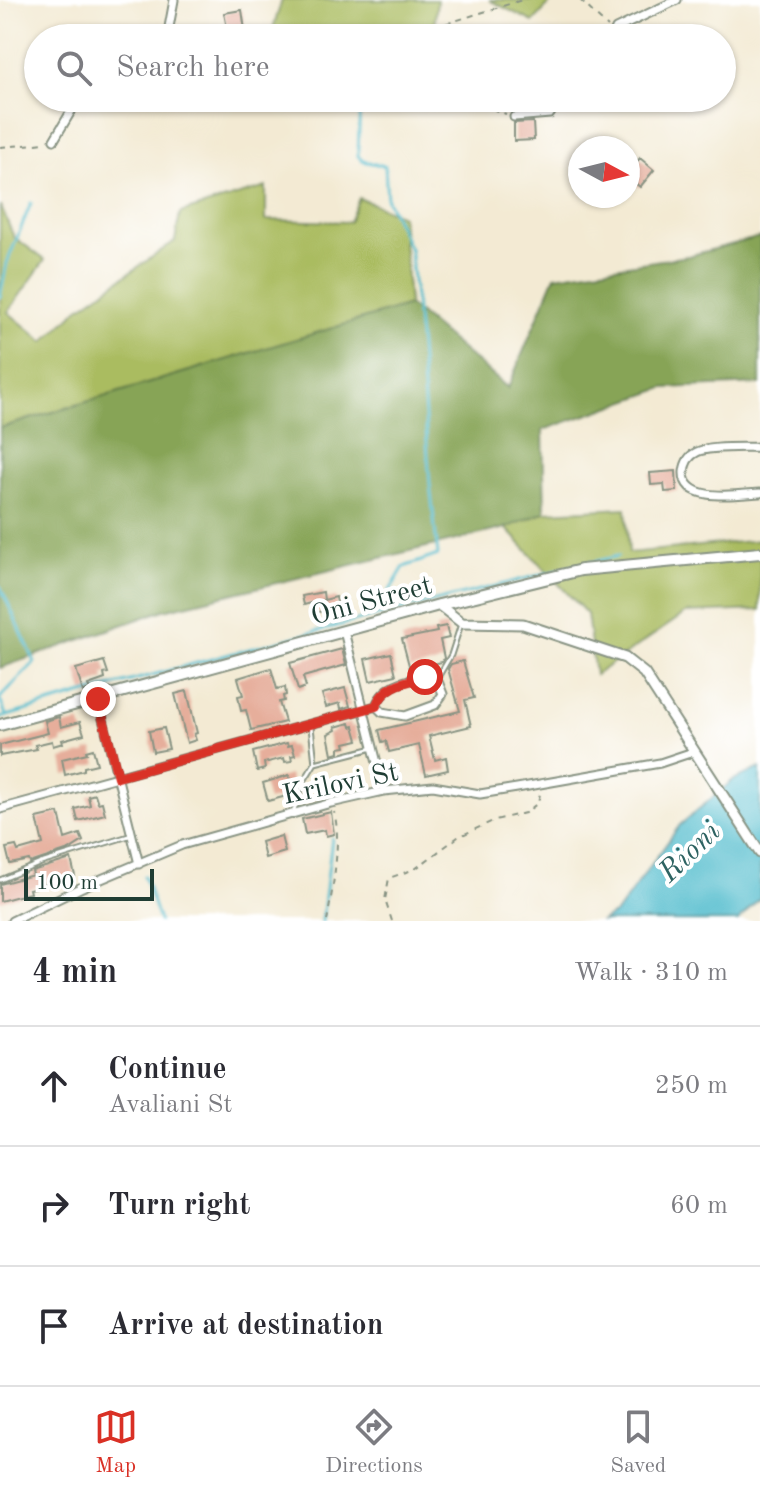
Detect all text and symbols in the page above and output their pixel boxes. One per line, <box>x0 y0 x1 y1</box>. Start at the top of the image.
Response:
search box <box>24 24 736 112</box>
icon: search <box>52 46 96 90</box>
text: Search here <box>116 53 270 83</box>
north arrow <box>568 136 640 208</box>
street label: Oni Street <box>308 572 435 632</box>
route start <box>407 659 443 695</box>
route end <box>80 681 116 717</box>
street label: Krilovi St <box>280 759 401 811</box>
water label: Rioni <box>653 816 727 889</box>
scale bar <box>24 865 154 901</box>
text: 100 m <box>36 872 98 894</box>
text: 4 min <box>32 956 117 990</box>
text: Walk · 310 m <box>574 960 728 986</box>
text: Continue <box>108 1055 227 1085</box>
icon: ahead <box>32 1064 76 1108</box>
text: 250 m <box>655 1073 728 1099</box>
text: Avaliani St <box>108 1092 232 1118</box>
icon: right <box>32 1184 76 1228</box>
text: Turn right <box>108 1191 250 1221</box>
text: 60 m <box>670 1193 728 1219</box>
icon: arrive <box>32 1304 76 1348</box>
text: Arrive at destination <box>108 1311 383 1341</box>
tab: Map <box>94 1405 138 1480</box>
tab: Directions <box>325 1405 423 1480</box>
tab: Saved <box>610 1405 666 1480</box>

